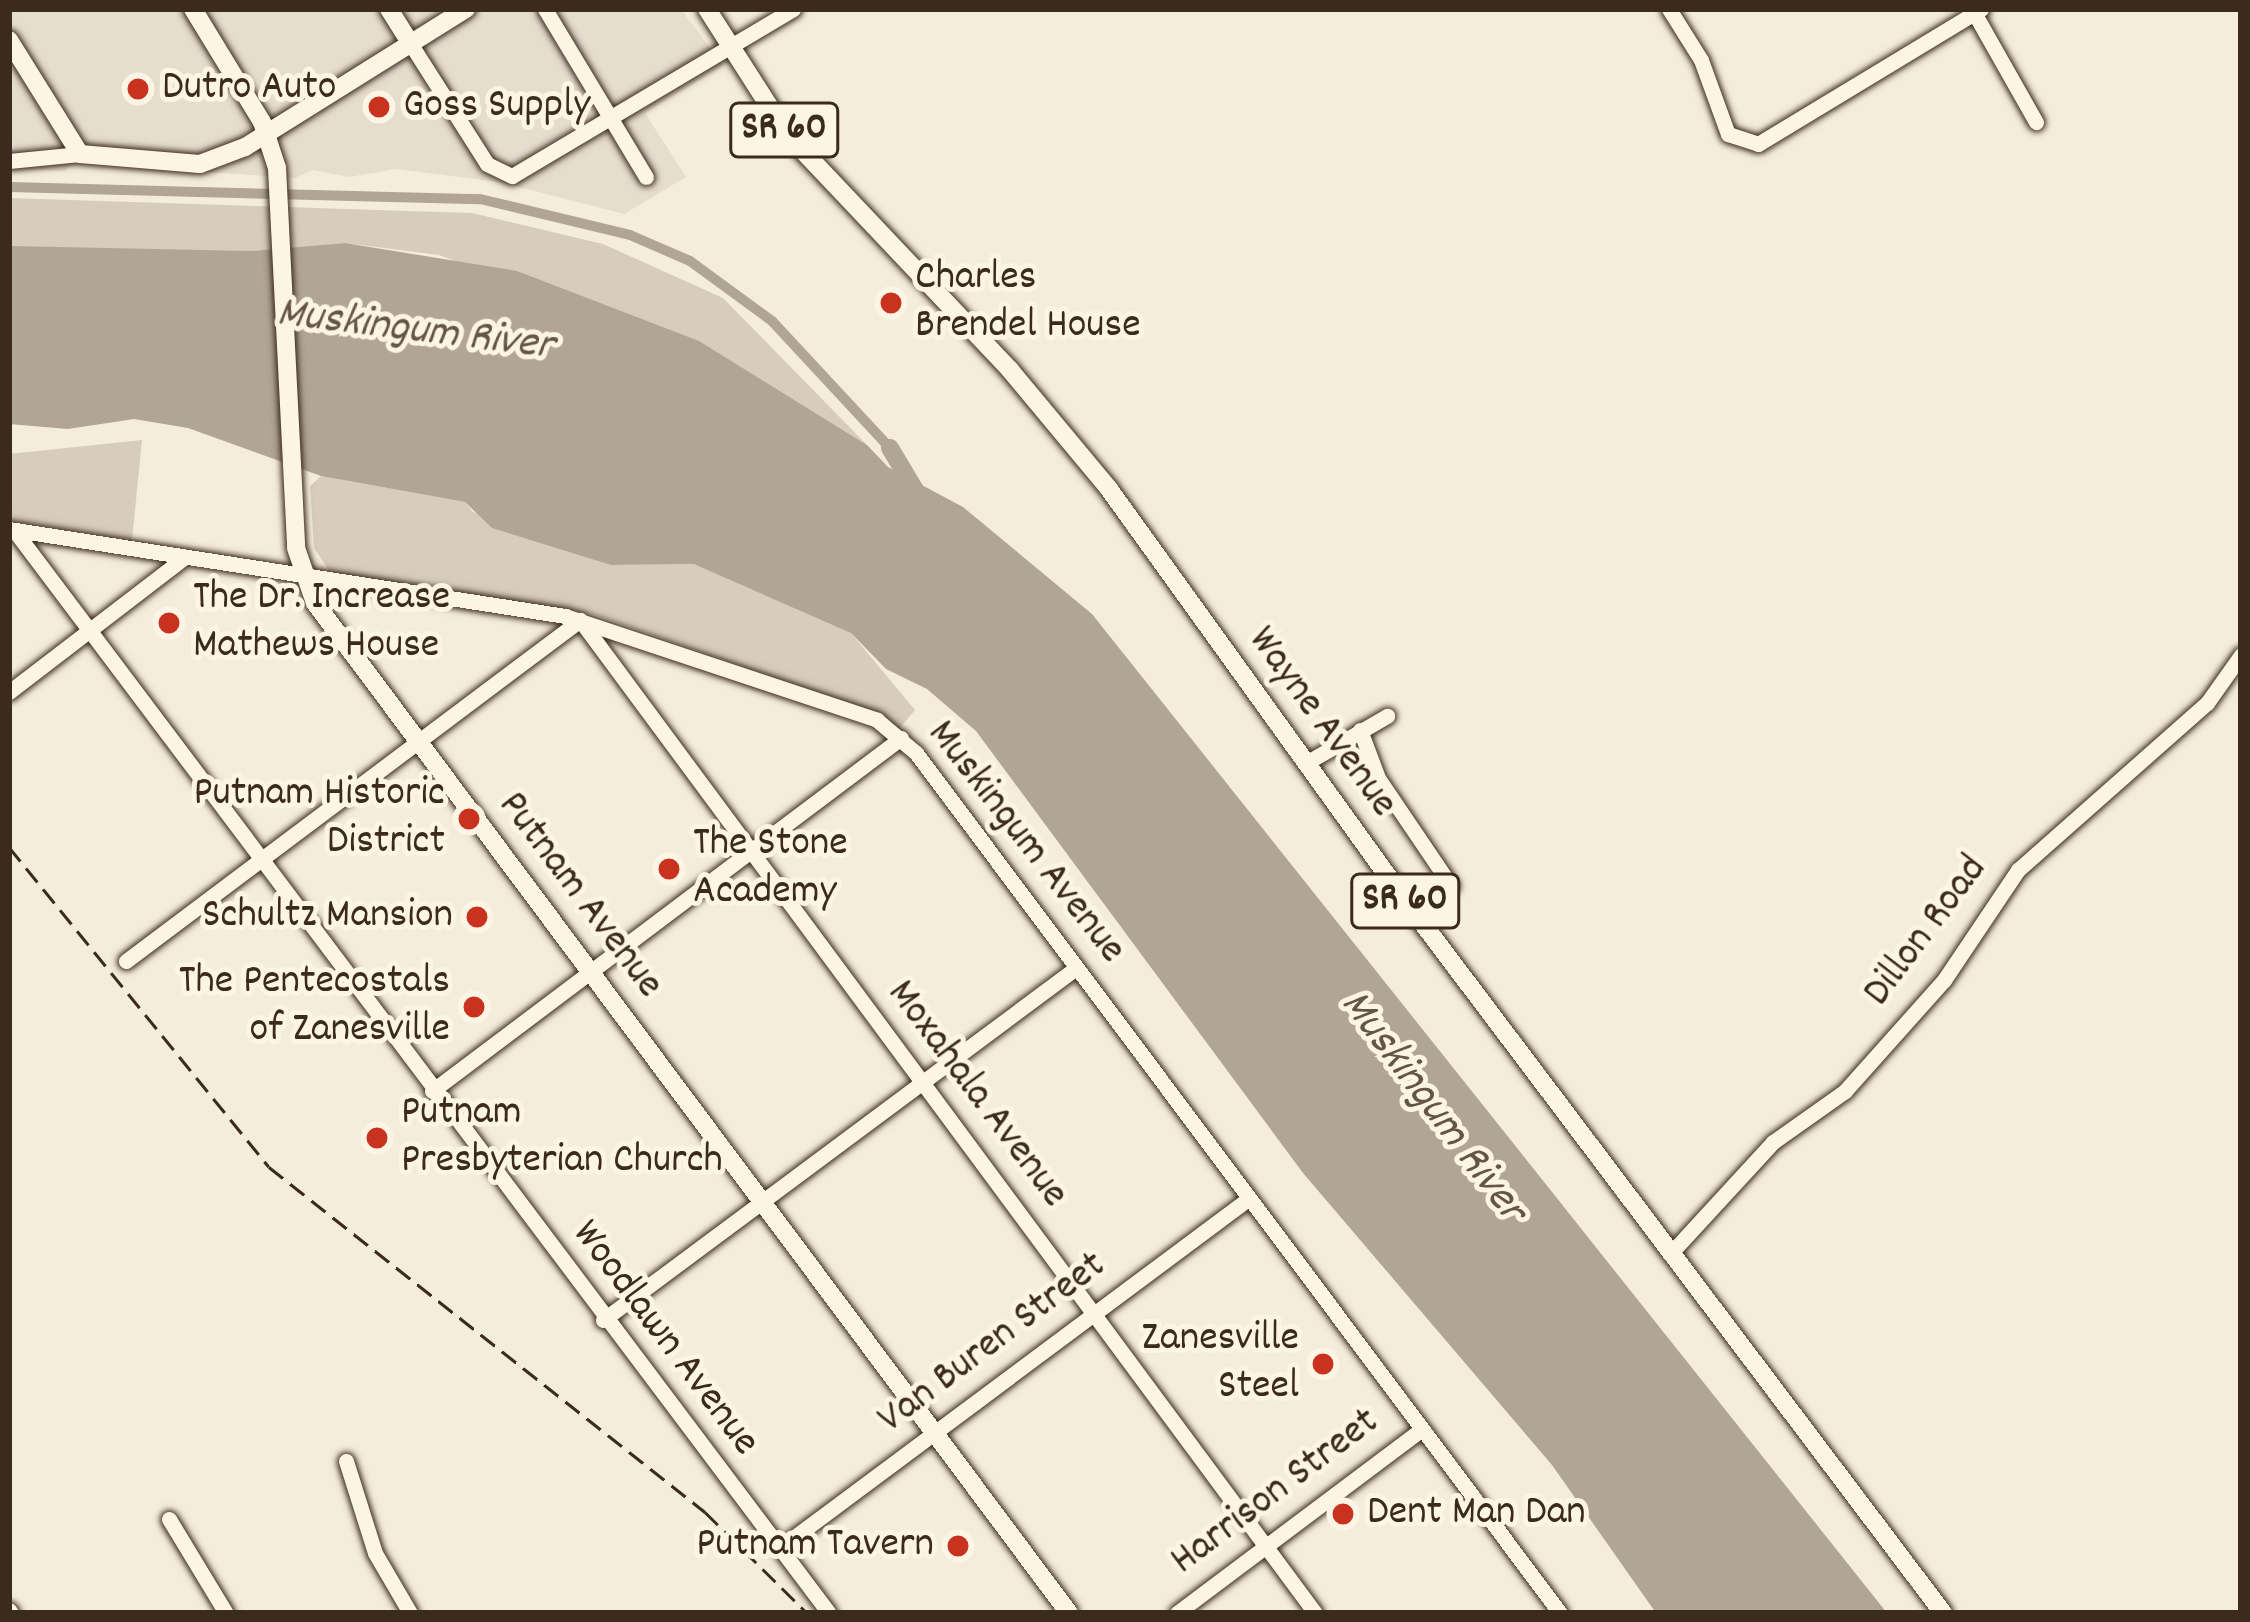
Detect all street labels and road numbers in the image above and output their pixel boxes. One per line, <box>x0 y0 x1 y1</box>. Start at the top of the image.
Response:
road number: SR 60 <box>727 97 841 163</box>
street label: Wayne Avenue <box>1235 618 1407 828</box>
street label: Muskingum Avenue <box>914 711 1136 975</box>
street label: Putnam Avenue <box>485 783 673 1009</box>
street label: Dillon Road <box>1854 847 2000 1017</box>
road number: SR 60 <box>1348 868 1462 934</box>
street label: Moxahala Avenue <box>874 971 1078 1219</box>
street label: Woodlawn Avenue <box>559 1211 769 1467</box>
street label: Van Buren Street <box>869 1242 1117 1446</box>
street label: Harrison Street <box>1162 1398 1390 1588</box>

